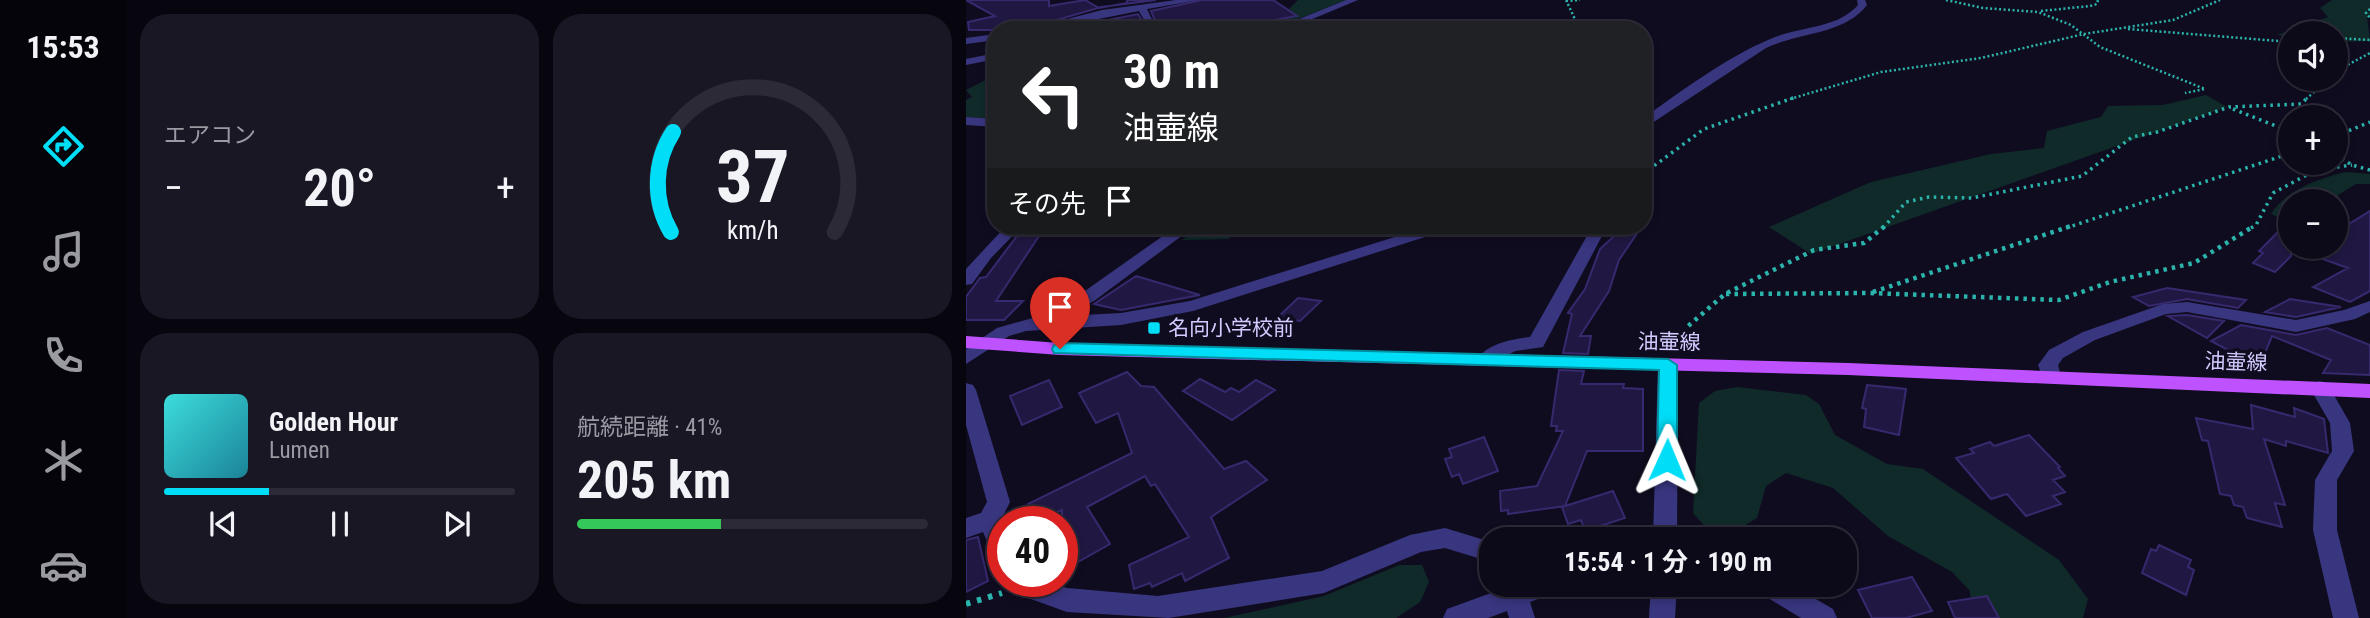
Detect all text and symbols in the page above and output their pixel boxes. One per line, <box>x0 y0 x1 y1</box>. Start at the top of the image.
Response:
map controls <box>2278 21 2348 259</box>
button: sound <box>2278 21 2348 91</box>
text: 15:53 <box>26 28 100 66</box>
text: 30 m <box>1123 43 1220 100</box>
icon: left <box>1008 49 1099 140</box>
button: + <box>2278 105 2348 175</box>
text: 油壷線 <box>1123 109 1219 147</box>
icon: directions <box>39 122 88 171</box>
text: エアコン <box>164 122 256 149</box>
text: 37 <box>716 135 789 221</box>
text: 20° <box>303 158 376 219</box>
text: − <box>164 166 183 210</box>
text: + <box>496 166 515 210</box>
icon: arrive <box>1100 182 1138 220</box>
text: その先 <box>1008 189 1086 219</box>
button: − <box>2278 189 2348 259</box>
text: km/h <box>727 216 778 245</box>
icon: music <box>39 227 88 276</box>
pin <box>1030 277 1090 349</box>
icon: arrive <box>1041 288 1079 326</box>
place label: 名向小学校前 <box>1168 316 1294 340</box>
marker: 名向小学校前 <box>1146 320 1162 336</box>
street label: 油壷線 <box>1637 329 1701 355</box>
icon: phone <box>39 331 88 380</box>
street label: 油壷線 <box>2204 349 2268 375</box>
text: Golden Hour <box>269 407 398 437</box>
text: 航続距離 · 41% <box>577 414 722 441</box>
position arrow <box>1630 423 1704 497</box>
icon: climate <box>39 436 88 485</box>
text: Lumen <box>269 437 330 464</box>
text: 205 km <box>577 450 731 511</box>
icon: previous <box>204 505 242 543</box>
icon: pause <box>321 505 359 543</box>
icon: next <box>438 505 476 543</box>
speed limit sign: 40 <box>987 506 1078 597</box>
icon: car <box>39 541 88 590</box>
text: 15:54 · 1 分 · 190 m <box>1564 547 1772 577</box>

